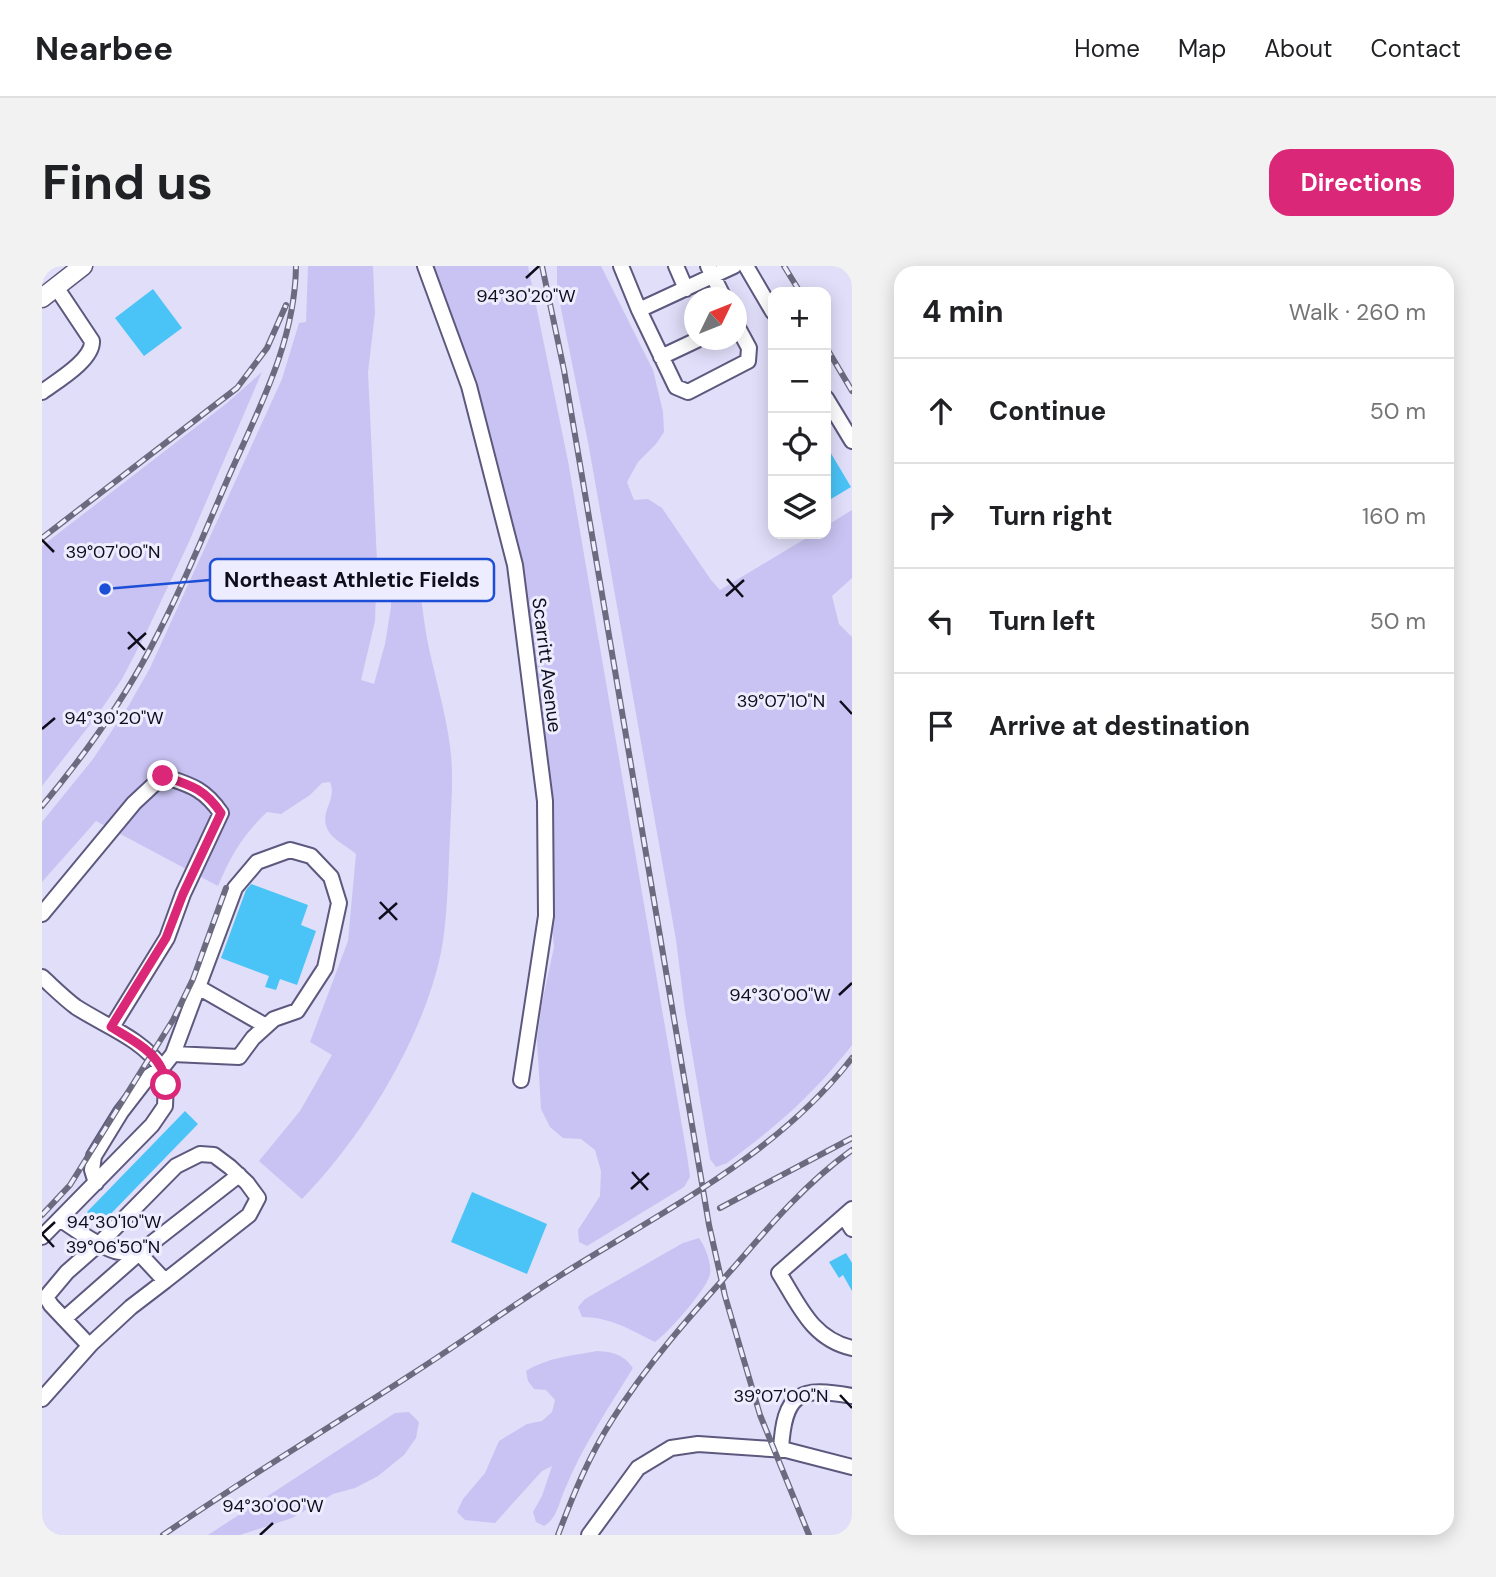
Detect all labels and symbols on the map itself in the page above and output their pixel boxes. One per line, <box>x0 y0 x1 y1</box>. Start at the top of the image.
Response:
text: 94°30'20"W <box>476 284 576 308</box>
north arrow <box>684 287 747 350</box>
text: 39°07'00"N <box>66 540 160 564</box>
callout: Northeast Athletic Fields <box>210 559 494 601</box>
text: Northeast Athletic Fields <box>224 566 480 594</box>
street label: Scarritt Avenue <box>526 596 568 734</box>
text: 39°07'10"N <box>737 689 825 713</box>
text: 94°30'20"W <box>64 706 164 730</box>
route end <box>147 760 178 791</box>
text: 94°30'00"W <box>729 983 831 1007</box>
route start <box>150 1069 181 1100</box>
text: 94°30'10"W <box>67 1210 161 1234</box>
text: 39°06'50"N <box>66 1235 160 1259</box>
text: 39°07'00"N <box>734 1384 828 1408</box>
text: 94°30'00"W <box>222 1494 324 1518</box>

